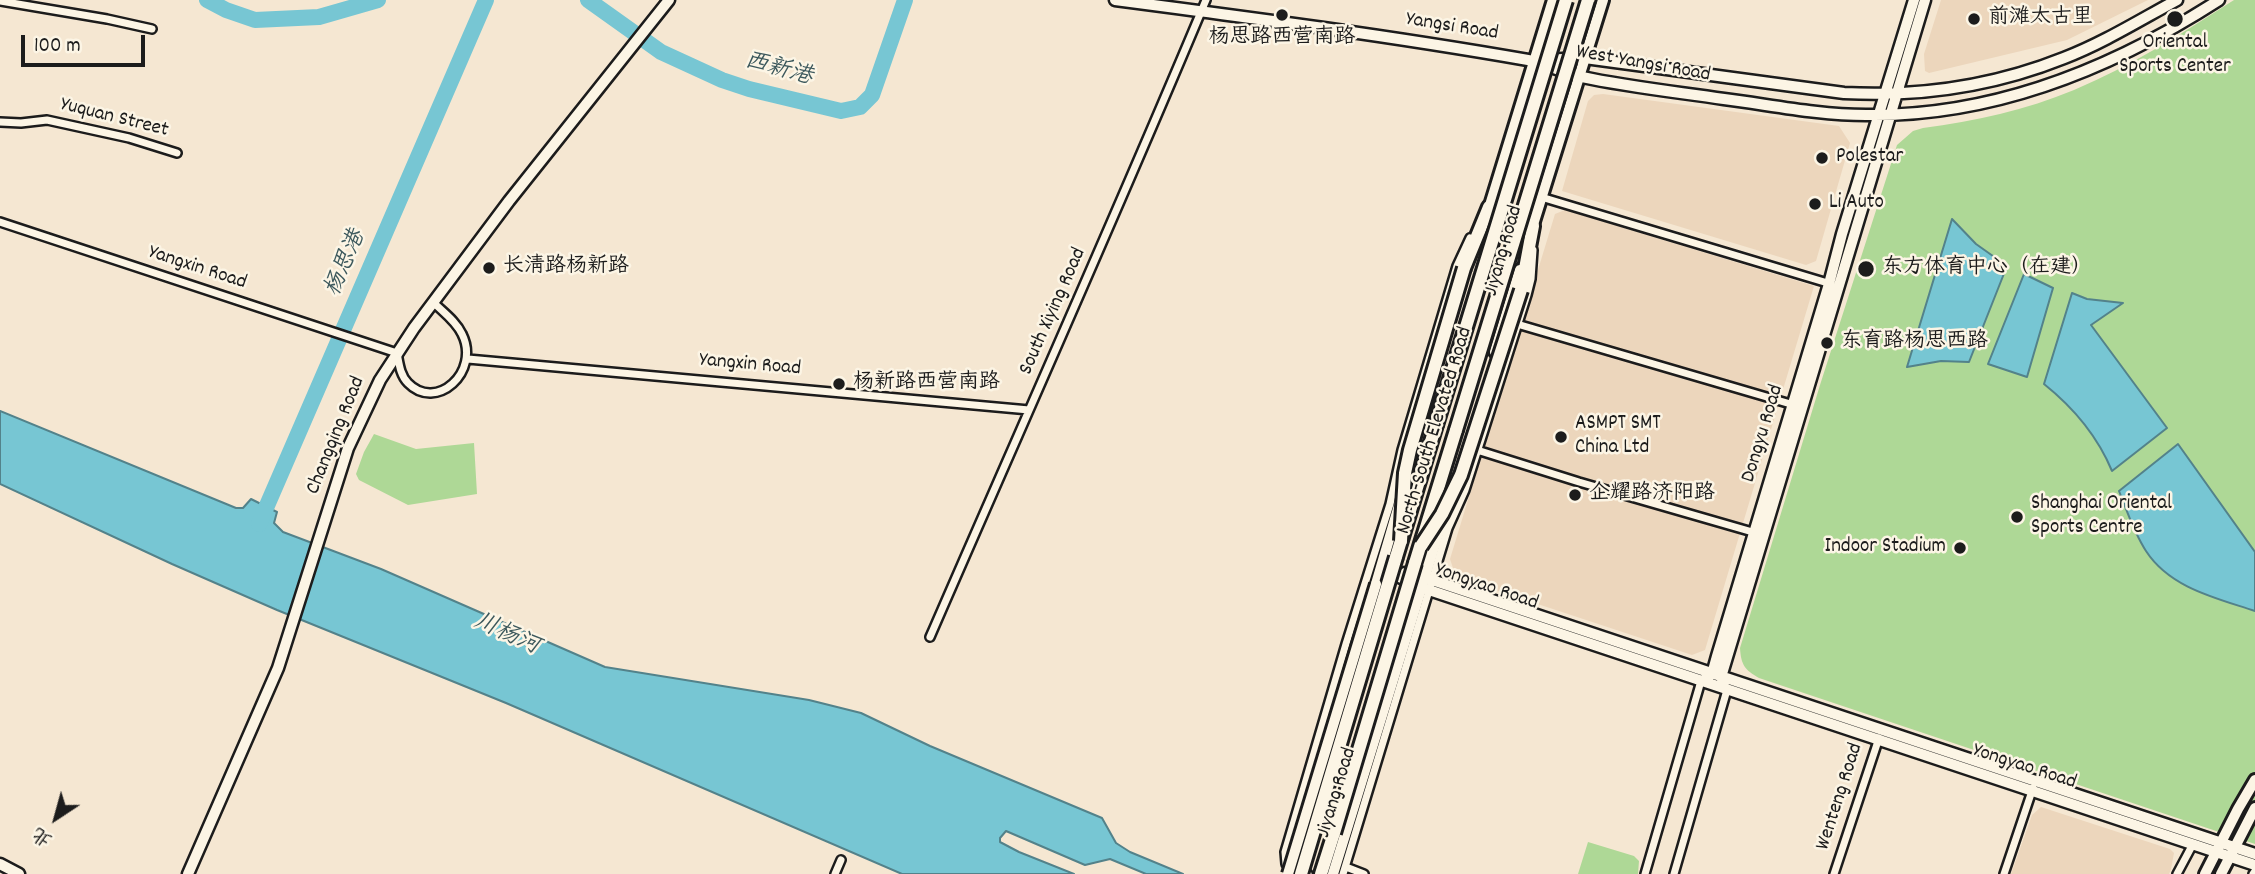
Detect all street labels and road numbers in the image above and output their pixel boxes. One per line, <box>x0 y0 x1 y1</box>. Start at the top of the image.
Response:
street label: Yangsi Road <box>1404 8 1500 48</box>
street label: West Yangsi Road <box>1574 41 1712 89</box>
street label: Yuquan Street <box>57 93 171 145</box>
street label: Jiyang Road <box>1480 203 1530 299</box>
street label: Yangxin Road <box>145 241 249 297</box>
street label: South Xiying Road <box>1015 245 1093 379</box>
street label: North-South Elevated Road <box>1392 324 1480 538</box>
street label: Yangxin Road <box>698 349 802 383</box>
street label: Changqing Road <box>302 373 372 499</box>
street label: Dongyu Road <box>1737 382 1791 486</box>
street label: Yongyao Road <box>1431 559 1541 617</box>
street label: Yongyao Road <box>1969 739 2079 797</box>
street label: Wenteng Road <box>1812 740 1870 854</box>
street label: Jiyang Road <box>1312 745 1364 841</box>

